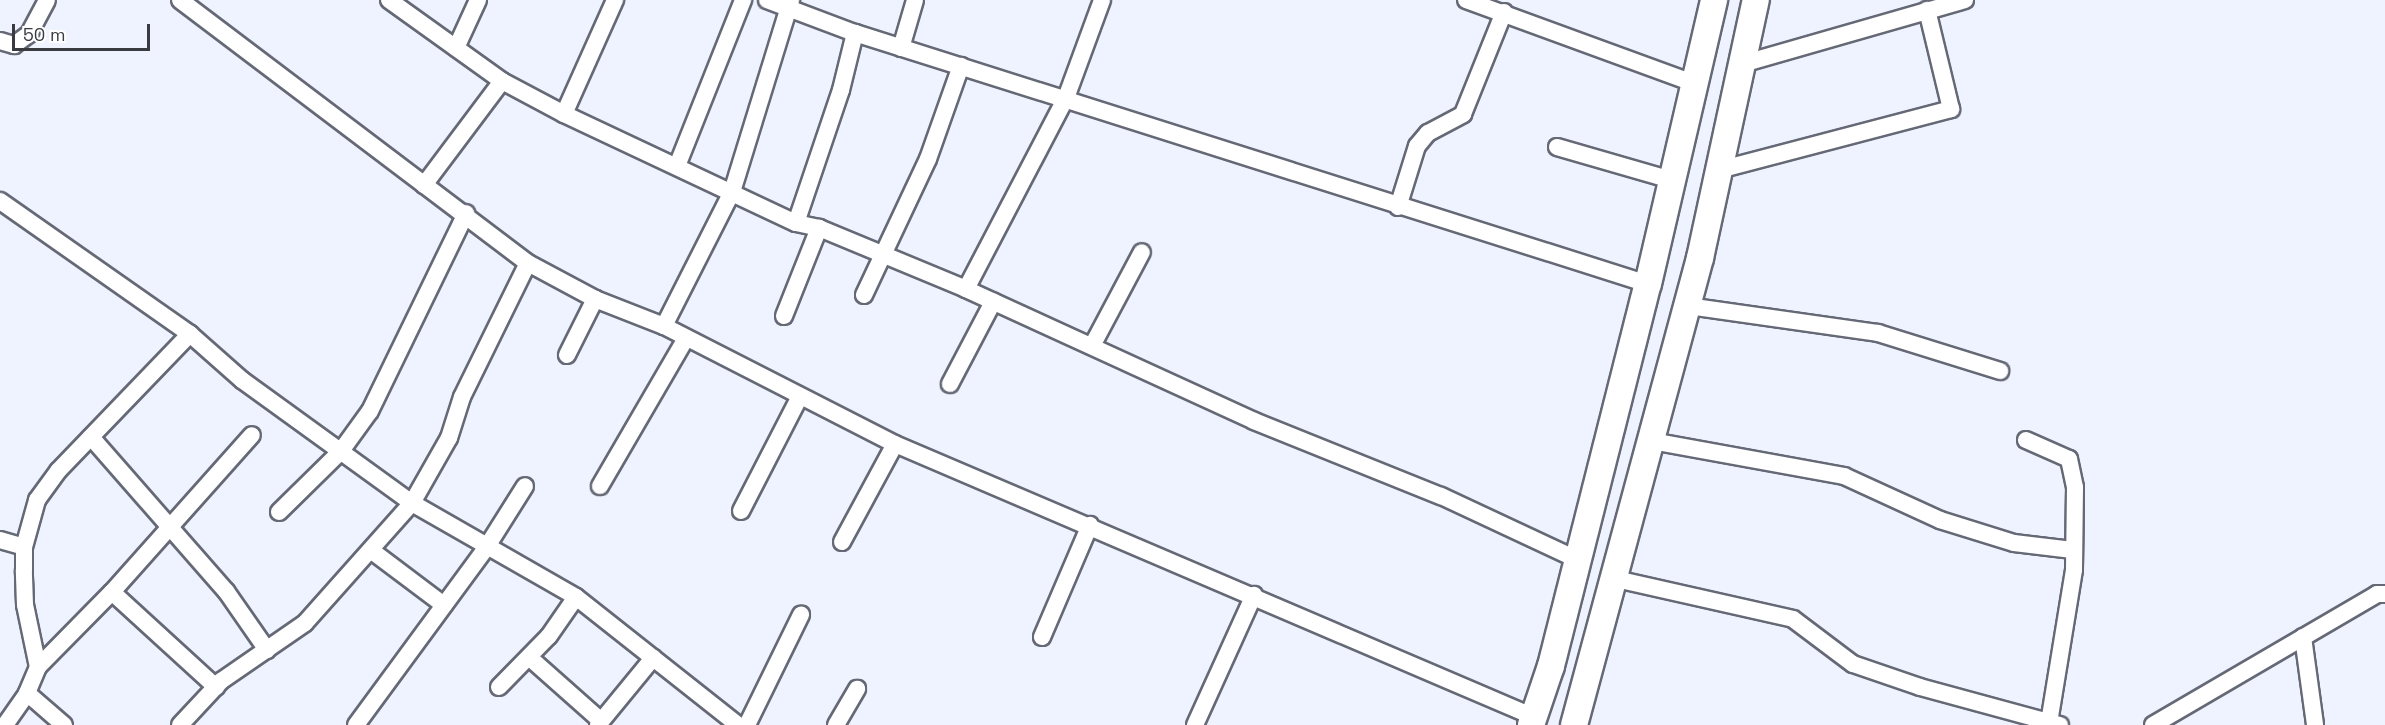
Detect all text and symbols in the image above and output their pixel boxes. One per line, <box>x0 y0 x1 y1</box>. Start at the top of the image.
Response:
scale bar <box>15 12 153 50</box>
text: 50 m <box>23 23 65 46</box>

